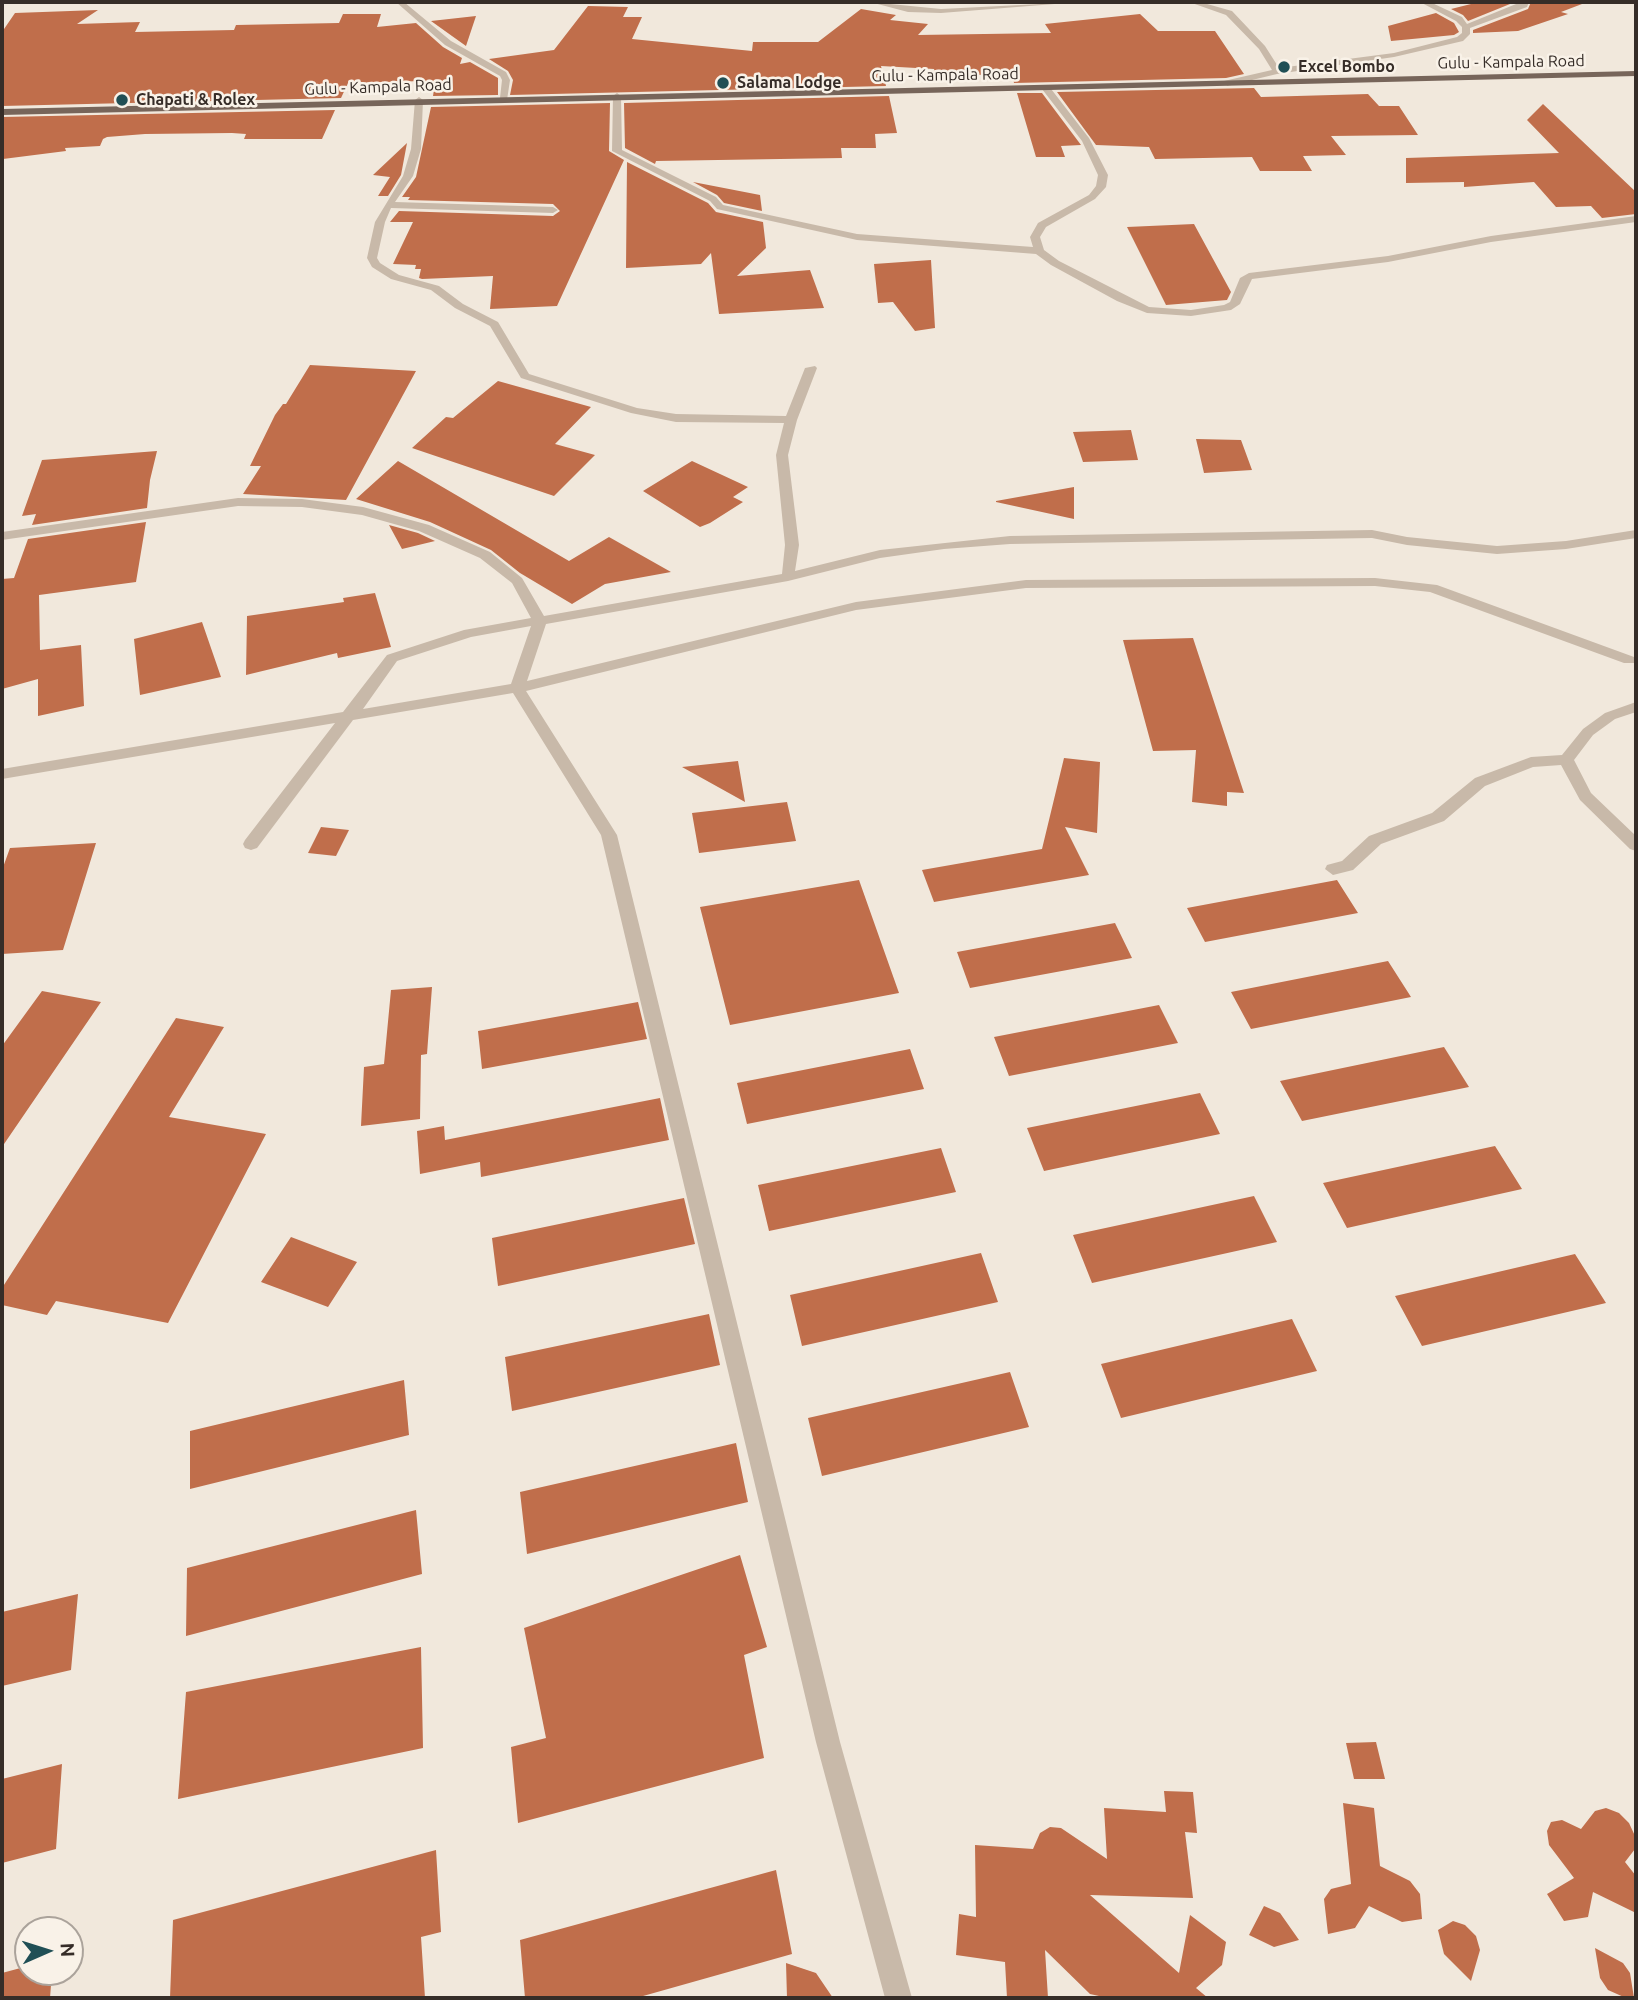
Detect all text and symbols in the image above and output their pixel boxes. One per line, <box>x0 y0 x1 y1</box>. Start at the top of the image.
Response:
street label: Gulu - Kampala Road <box>1437 51 1585 73</box>
place label: Excel Bombo <box>1298 57 1395 77</box>
marker: Excel Bombo <box>1276 59 1292 75</box>
street label: Gulu - Kampala Road <box>871 64 1019 86</box>
place label: Salama Lodge <box>737 73 842 93</box>
street label: Gulu - Kampala Road <box>304 75 452 99</box>
marker: Salama Lodge <box>715 75 731 91</box>
place label: Chapati & Rolex <box>136 90 255 110</box>
marker: Chapati & Rolex <box>114 92 130 108</box>
north arrow <box>14 1916 84 1986</box>
text: N <box>57 1942 79 1958</box>

